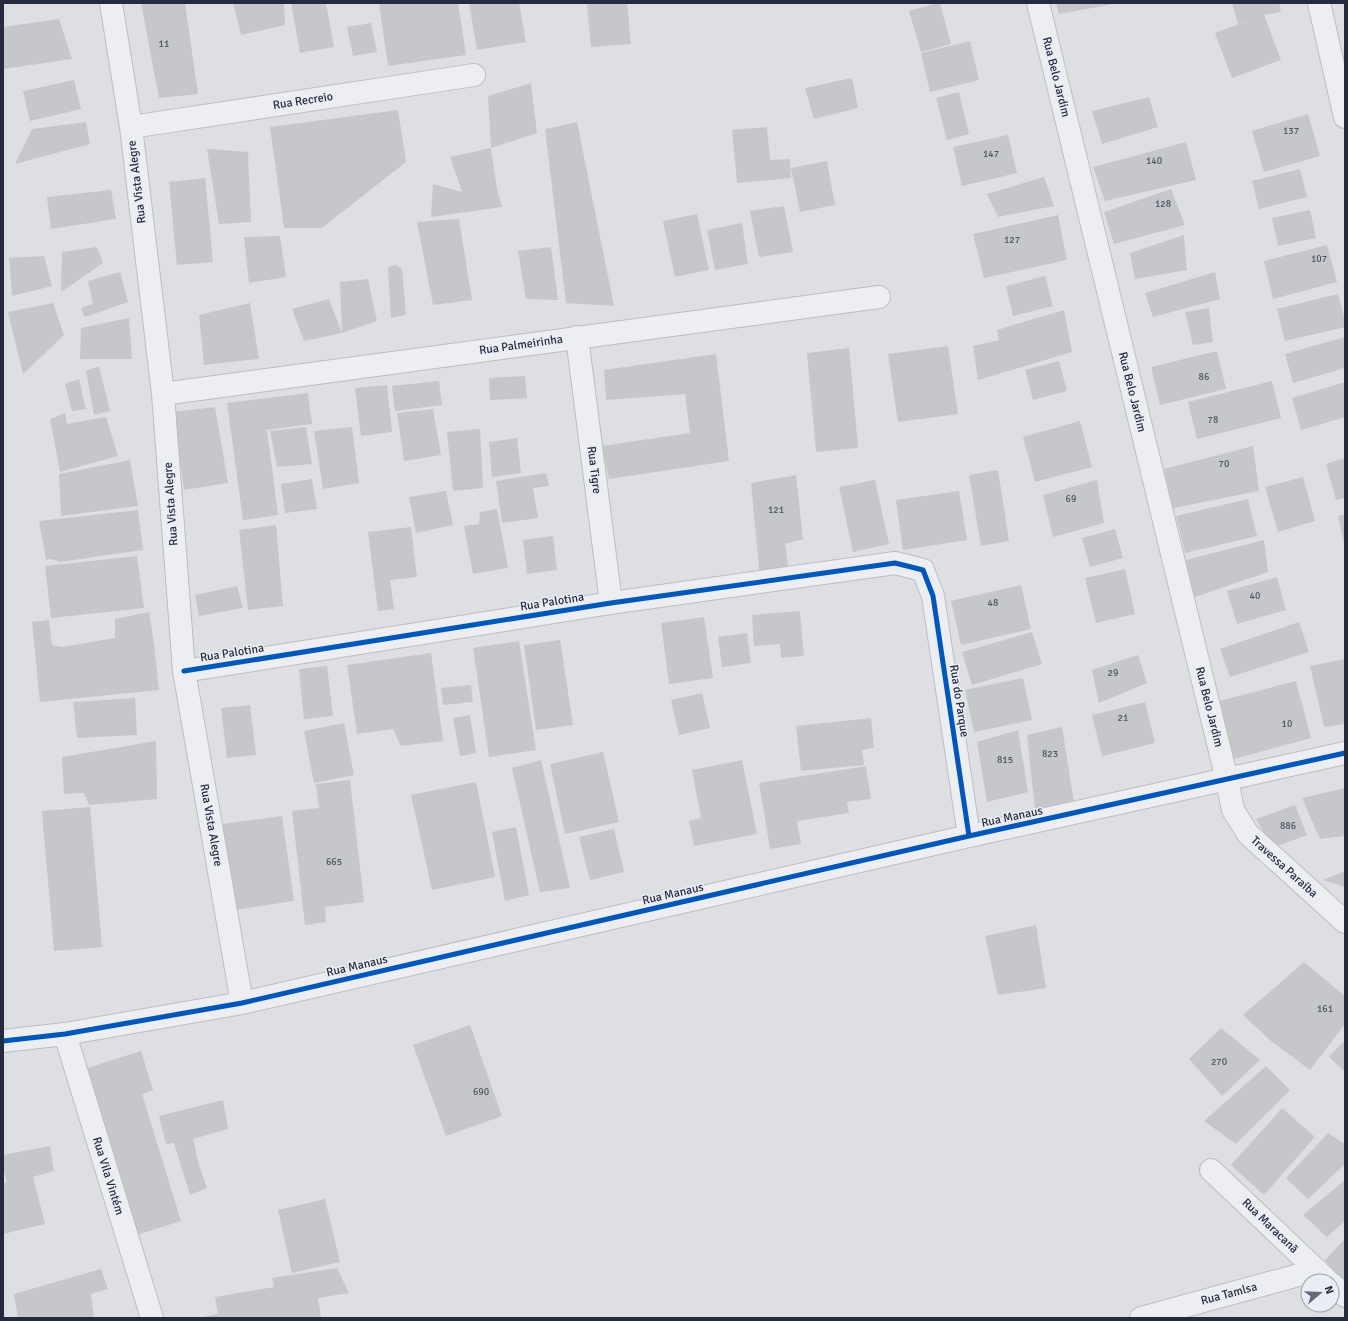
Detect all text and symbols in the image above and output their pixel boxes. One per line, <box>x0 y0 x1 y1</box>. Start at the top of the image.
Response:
street label: Rua Belo Jardim <box>1039 35 1073 119</box>
house number: 11 <box>159 38 169 50</box>
street label: Rua Recreio <box>272 89 334 113</box>
house number: 137 <box>1283 125 1299 137</box>
street label: Rua Vista Alegre <box>124 140 150 224</box>
house number: 147 <box>983 148 999 160</box>
house number: 140 <box>1146 155 1162 167</box>
house number: 128 <box>1155 198 1171 210</box>
house number: 127 <box>1004 234 1020 246</box>
house number: 107 <box>1311 253 1327 265</box>
street label: Rua Palmeirinha <box>478 332 564 358</box>
street label: Rua Belo Jardim <box>1115 350 1149 434</box>
house number: 86 <box>1199 371 1209 383</box>
house number: 78 <box>1208 414 1218 426</box>
street label: Rua Tigre <box>584 445 604 495</box>
house number: 70 <box>1219 458 1229 470</box>
street label: Rua Vista Alegre <box>161 462 181 546</box>
house number: 69 <box>1066 493 1076 505</box>
house number: 121 <box>768 504 784 516</box>
street label: Rua Palotina <box>519 590 585 614</box>
house number: 40 <box>1250 590 1260 602</box>
house number: 48 <box>988 597 998 609</box>
street label: Rua Palotina <box>199 641 265 665</box>
street label: Rua do Parque <box>946 664 972 738</box>
street label: Rua Belo Jardim <box>1192 665 1226 749</box>
house number: 29 <box>1108 667 1118 679</box>
house number: 21 <box>1118 712 1128 724</box>
house number: 10 <box>1282 718 1292 730</box>
house number: 823 <box>1042 748 1058 760</box>
house number: 815 <box>997 754 1013 766</box>
street label: Rua Vista Alegre <box>196 782 226 868</box>
street label: Rua Manaus <box>980 803 1044 831</box>
house number: 886 <box>1280 820 1296 832</box>
street label: Travessa Paraíba <box>1247 833 1321 901</box>
house number: 665 <box>326 856 342 868</box>
street label: Rua Manaus <box>641 880 705 908</box>
street label: Rua Manaus <box>325 952 389 980</box>
house number: 161 <box>1317 1003 1333 1015</box>
house number: 270 <box>1211 1056 1227 1068</box>
house number: 690 <box>473 1086 489 1098</box>
street label: Rua Vila Vintém <box>89 1135 127 1217</box>
street label: Rua Maracanã <box>1239 1195 1301 1257</box>
north arrow <box>1300 1273 1340 1313</box>
street label: Rua Tamlsa <box>1199 1279 1259 1309</box>
text: N <box>1322 1284 1336 1296</box>

